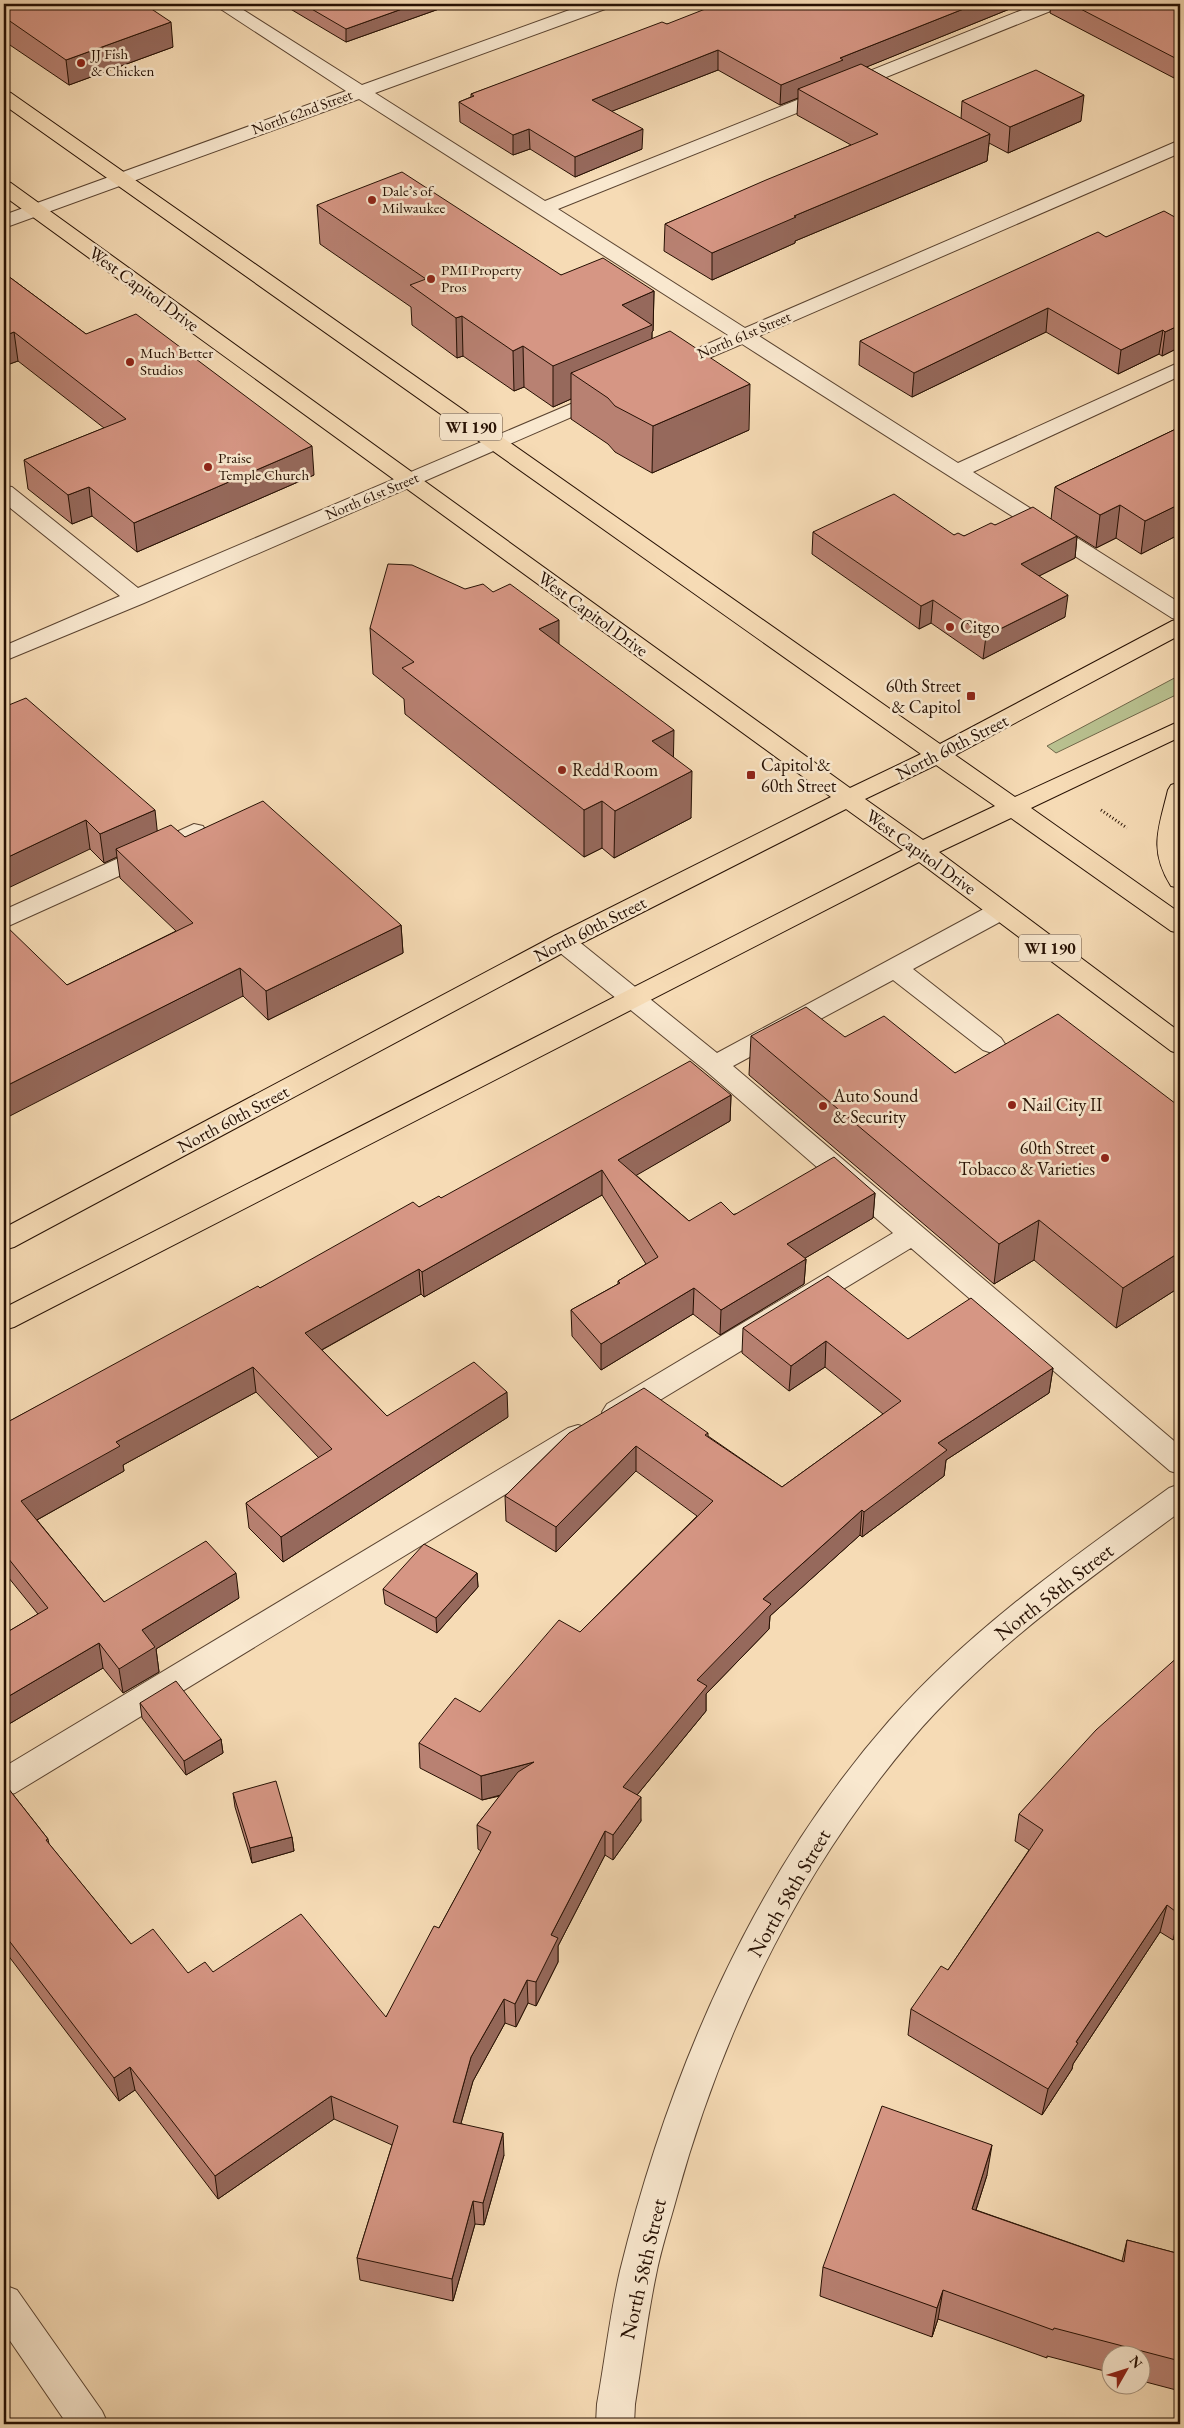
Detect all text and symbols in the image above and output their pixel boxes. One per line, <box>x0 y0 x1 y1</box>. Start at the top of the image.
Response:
place label: JJ Fish & Chicken <box>89 44 154 80</box>
marker: JJ Fish & Chicken <box>75 57 87 69</box>
street label: North 62nd Street <box>249 84 355 139</box>
place label: Dale’s of Milwaukee <box>382 181 445 217</box>
marker: Dale’s of Milwaukee <box>366 194 378 206</box>
street label: West Capitol Drive <box>84 241 204 336</box>
place label: PMI Property Pros <box>441 260 522 296</box>
marker: PMI Property Pros <box>425 273 437 285</box>
street label: North 61st Street <box>694 306 794 363</box>
place label: Much Better Studios <box>140 343 213 379</box>
marker: Much Better Studios <box>124 356 136 368</box>
road number: WI 190 <box>440 414 502 441</box>
place label: Praise Temple Church <box>218 448 309 484</box>
marker: Praise Temple Church <box>202 461 214 473</box>
street label: North 61st Street <box>322 467 422 524</box>
street label: West Capitol Drive <box>533 566 653 661</box>
place label: Citgo <box>960 615 1000 638</box>
marker: Citgo <box>944 621 956 633</box>
place label: 60th Street & Capitol <box>886 674 961 718</box>
marker: 60th Street & Capitol <box>965 690 977 702</box>
street label: North 60th Street <box>892 708 1012 785</box>
place label: Capitol & 60th Street <box>761 753 837 797</box>
place label: Redd Room <box>572 758 658 781</box>
marker: Redd Room <box>556 764 568 776</box>
marker: Capitol & 60th Street <box>745 769 757 781</box>
street label: West Capitol Drive <box>861 804 981 899</box>
street label: North 60th Street <box>530 890 650 967</box>
road number: WI 190 <box>1019 934 1081 961</box>
street label: North 60th Street <box>173 1079 293 1158</box>
place label: Auto Sound & Security <box>832 1084 919 1128</box>
place label: Nail City II <box>1022 1093 1102 1116</box>
marker: Nail City II <box>1006 1099 1018 1111</box>
marker: Auto Sound & Security <box>817 1100 829 1112</box>
place label: 60th Street Tobacco & Varieties <box>958 1136 1095 1180</box>
marker: 60th Street Tobacco & Varieties <box>1099 1152 1111 1164</box>
street label: North 58th Street <box>989 1537 1119 1646</box>
street label: North 58th Street <box>741 1823 836 1962</box>
street label: North 58th Street <box>613 2196 672 2342</box>
north arrow <box>1102 2346 1152 2396</box>
text: N <box>1126 2352 1147 2372</box>

